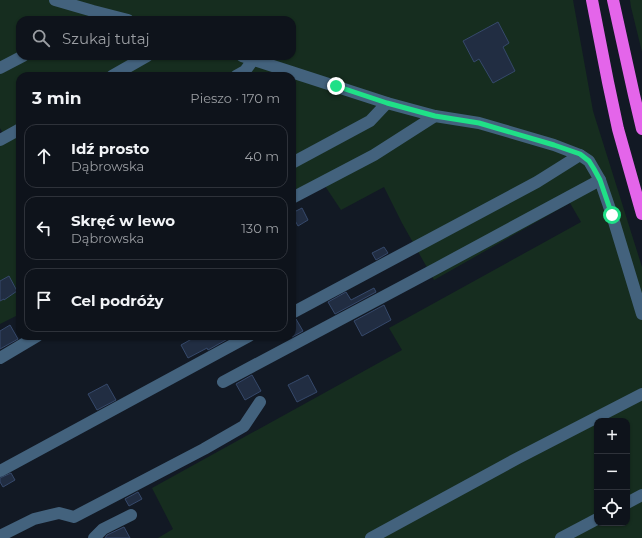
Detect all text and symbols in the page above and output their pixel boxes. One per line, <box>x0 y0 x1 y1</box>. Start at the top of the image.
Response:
search box <box>16 16 296 60</box>
icon: search <box>30 27 52 49</box>
text: Szukaj tutaj <box>62 29 150 48</box>
route end <box>327 77 345 95</box>
text: 3 min <box>32 88 82 108</box>
text: Pieszo · 170 m <box>190 90 280 106</box>
text: Idź prosto <box>71 139 149 158</box>
icon: ahead <box>33 145 55 167</box>
text: 40 m <box>245 148 279 164</box>
text: Dąbrowska <box>71 158 144 174</box>
route start <box>603 206 621 224</box>
text: Skręć w lewo <box>71 211 175 230</box>
icon: left <box>33 217 55 239</box>
text: 130 m <box>241 220 279 236</box>
text: Dąbrowska <box>71 230 144 246</box>
icon: arrive <box>33 289 55 311</box>
text: Cel podróży <box>71 291 163 310</box>
map controls <box>594 418 630 526</box>
button: + <box>594 418 630 454</box>
button: − <box>594 454 630 490</box>
button: locate <box>594 490 630 526</box>

